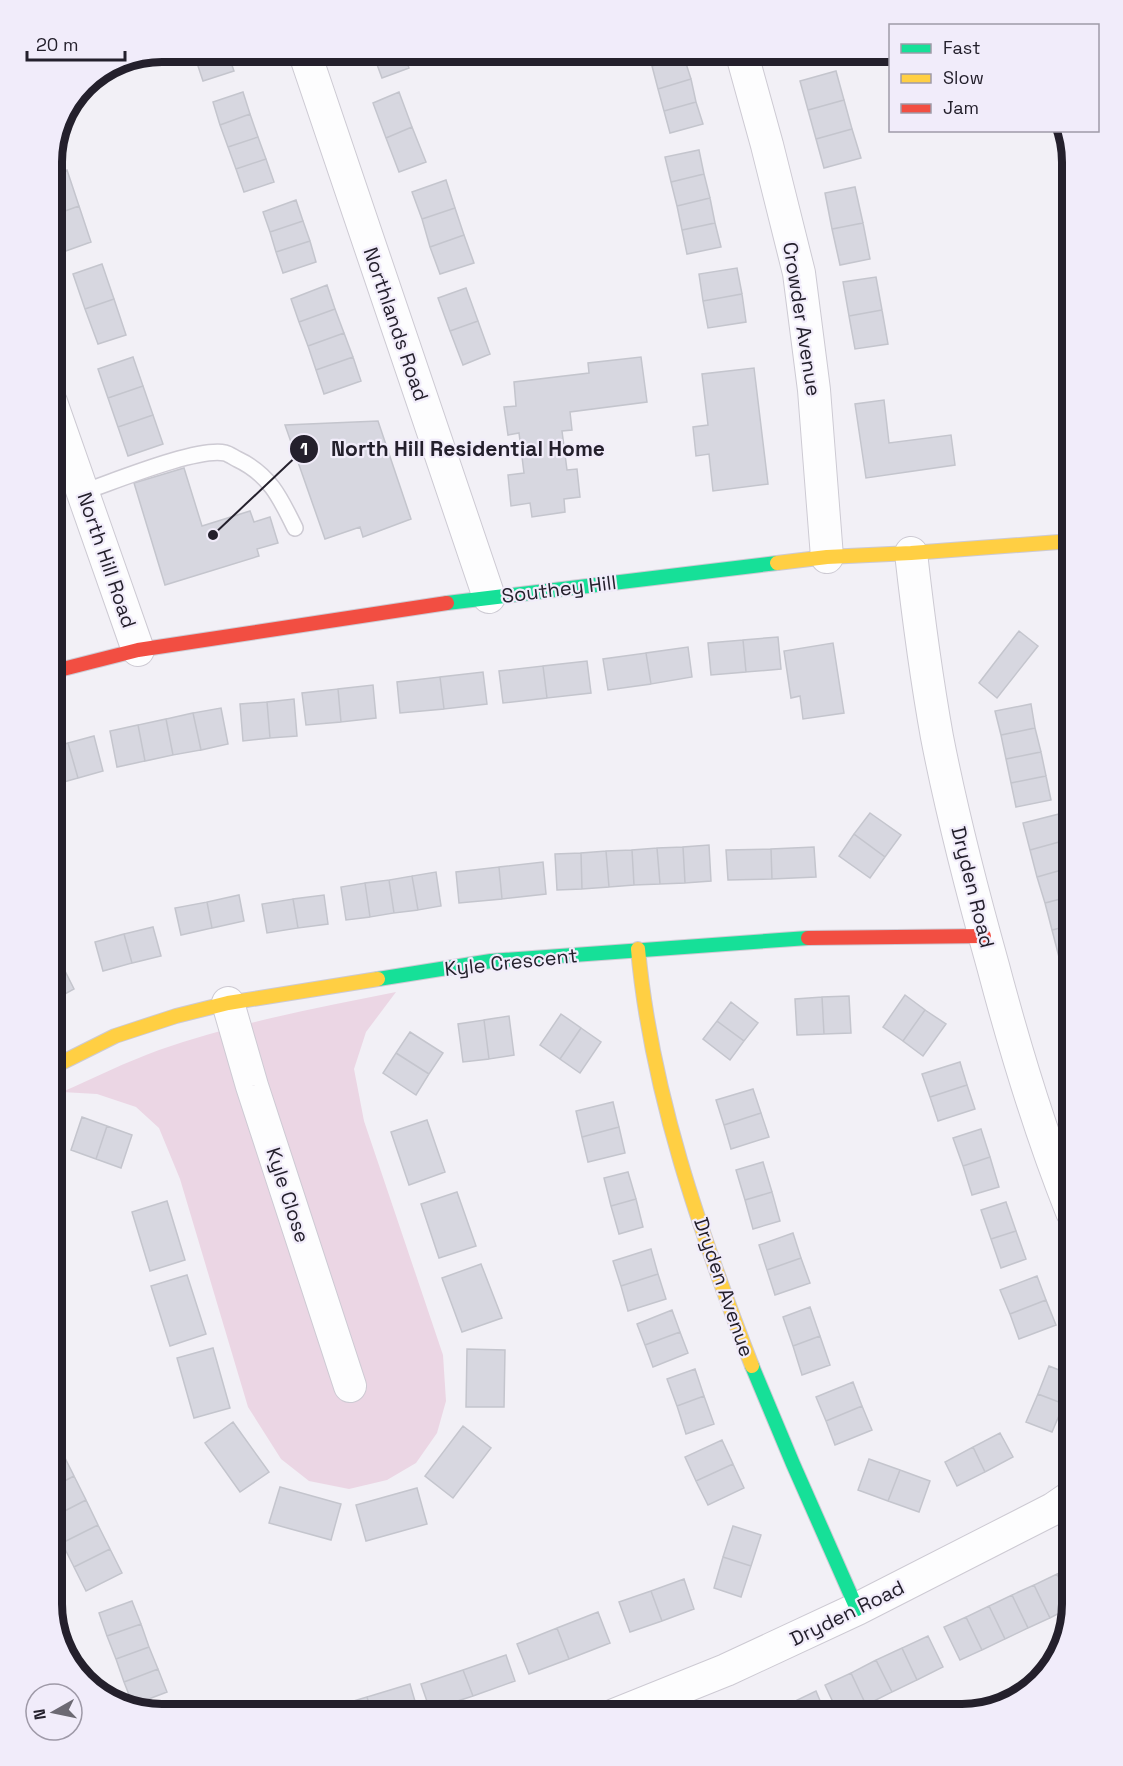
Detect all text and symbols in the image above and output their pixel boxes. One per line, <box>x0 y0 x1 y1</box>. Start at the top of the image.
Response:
scale bar <box>27 24 124 62</box>
legend <box>889 24 1099 132</box>
text: 20 m <box>36 33 79 56</box>
text: Fast <box>943 36 980 59</box>
text: Slow <box>943 66 984 89</box>
text: Jam <box>943 96 979 119</box>
street label: Crowder Avenue <box>777 240 827 398</box>
street label: Northlands Road <box>358 244 434 404</box>
callout: North Hill Residential Home <box>289 429 617 468</box>
text: North Hill Residential Home <box>331 435 605 462</box>
text: 1 <box>300 437 308 460</box>
street label: North Hill Road <box>72 489 142 631</box>
street label: Southey Hill <box>500 569 618 609</box>
street label: Dryden Road <box>945 824 1001 950</box>
street label: Kyle Crescent <box>443 942 579 982</box>
street label: Kyle Close <box>260 1144 316 1246</box>
street label: Dryden Avenue <box>688 1214 760 1360</box>
street label: Dryden Road <box>785 1574 909 1652</box>
north arrow <box>24 1682 84 1742</box>
text: N <box>28 1707 51 1721</box>

